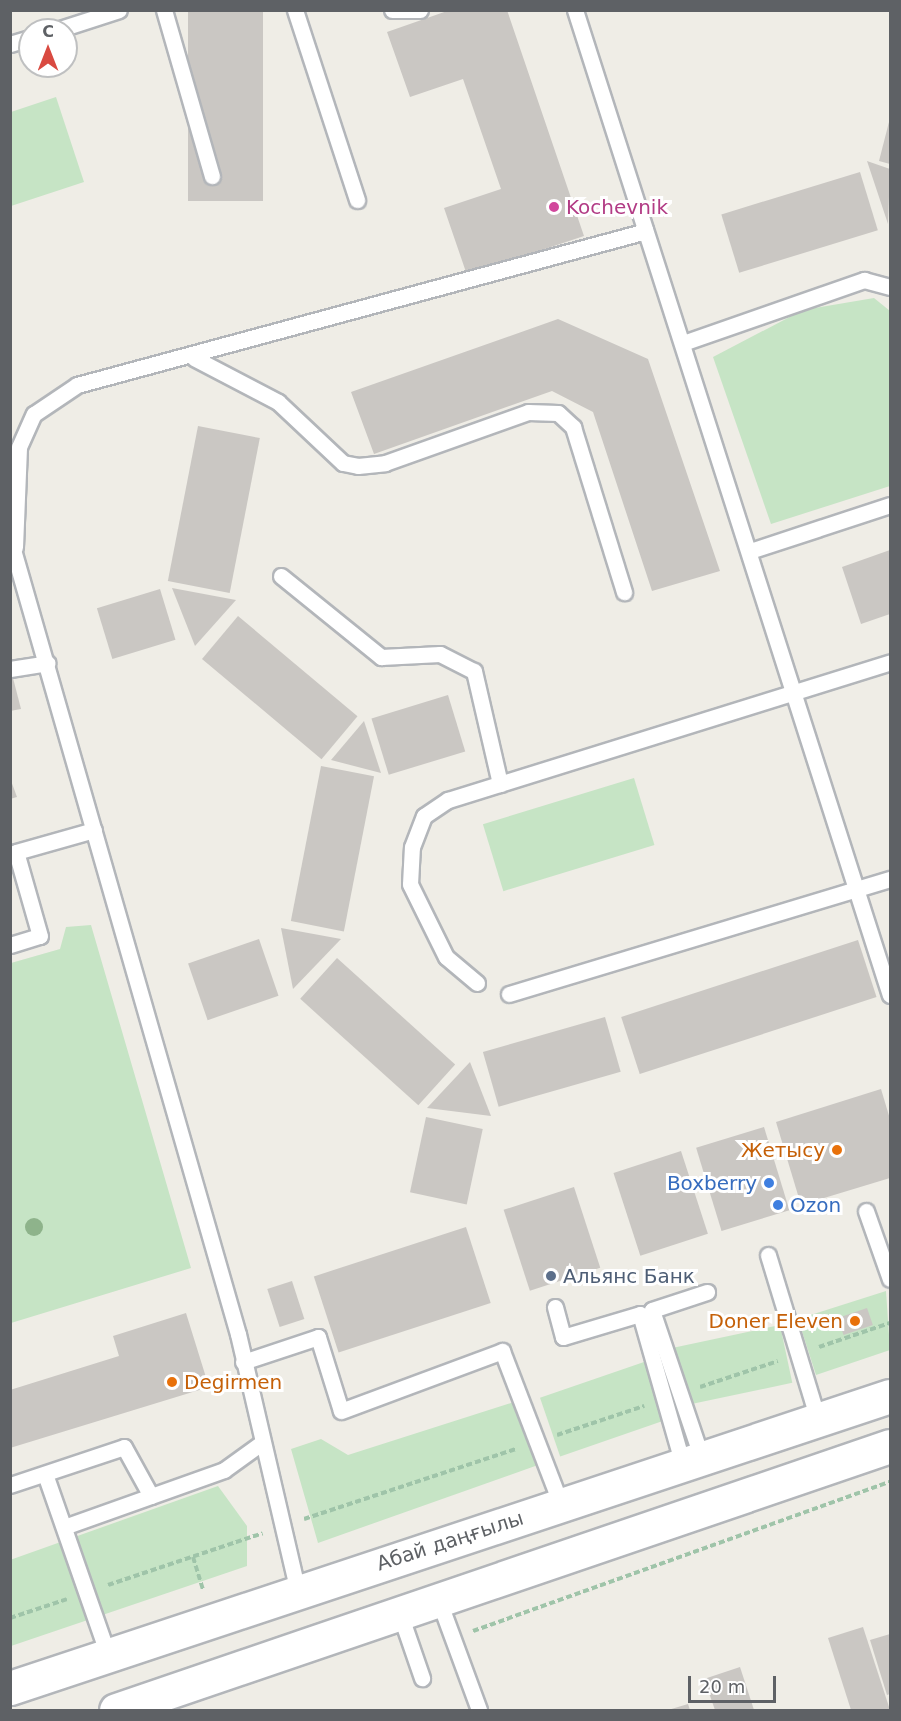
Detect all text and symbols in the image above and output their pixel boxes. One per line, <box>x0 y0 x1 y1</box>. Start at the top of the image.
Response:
north arrow <box>18 18 78 78</box>
text: С <box>42 22 54 41</box>
place label: Kochevnik <box>566 195 668 219</box>
marker: Kochevnik <box>547 200 561 214</box>
place label: Жетысу <box>741 1138 825 1162</box>
marker: Жетысу <box>830 1143 844 1157</box>
place label: Boxberry <box>667 1171 757 1195</box>
marker: Boxberry <box>762 1176 776 1190</box>
place label: Ozon <box>790 1193 841 1217</box>
marker: Ozon <box>771 1198 785 1212</box>
place label: Альянс Банк <box>563 1264 695 1288</box>
marker: Альянс Банк <box>544 1269 558 1283</box>
place label: Doner Eleven <box>708 1309 843 1333</box>
marker: Doner Eleven <box>848 1314 862 1328</box>
place label: Degirmen <box>184 1370 282 1394</box>
marker: Degirmen <box>165 1375 179 1389</box>
street label: Абай даңғылы <box>373 1506 527 1576</box>
scale bar <box>691 1664 780 1702</box>
text: 20 m <box>699 1676 745 1697</box>

